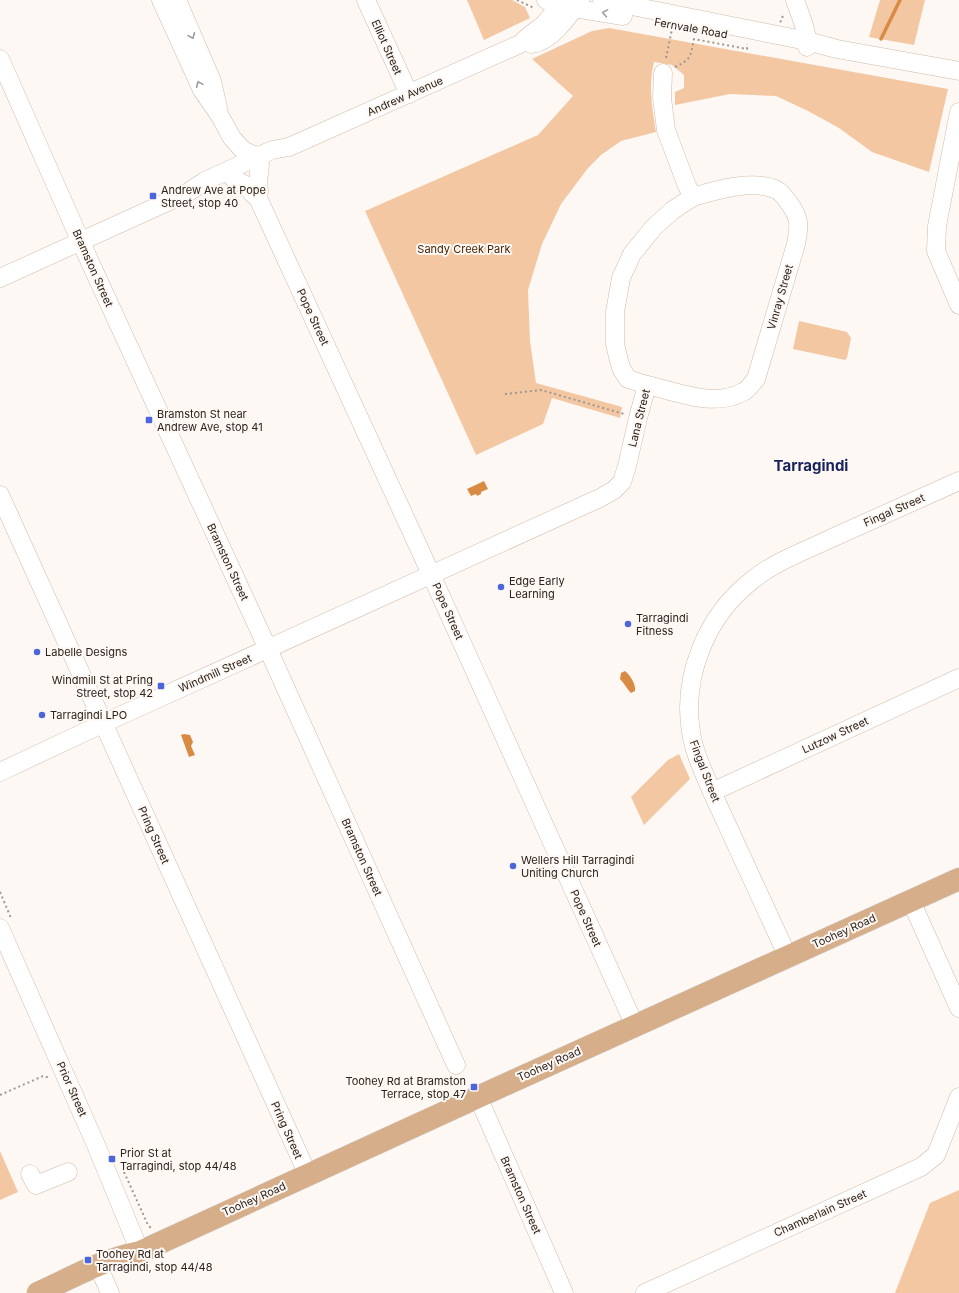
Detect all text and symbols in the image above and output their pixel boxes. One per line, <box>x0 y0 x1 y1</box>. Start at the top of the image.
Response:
one-way arrow <box>602 10 608 18</box>
street label: Fernvale Road <box>653 15 729 41</box>
street label: Elliot Street <box>369 17 406 77</box>
one-way arrow <box>188 32 196 39</box>
street label: Andrew Avenue <box>365 73 445 119</box>
one-way arrow <box>196 80 204 88</box>
place label: Andrew Ave at Pope Street, stop 40 <box>161 183 266 210</box>
marker: Andrew Ave at Pope Street, stop 40 <box>148 191 158 201</box>
street label: Bramston Street <box>70 227 117 309</box>
park label: Sandy Creek Park <box>417 242 511 256</box>
street label: Vinray Street <box>764 262 796 331</box>
street label: Pope Street <box>294 286 332 348</box>
street label: Lana Street <box>625 387 653 448</box>
place label: Bramston St near Andrew Ave, stop 41 <box>157 407 263 434</box>
marker: Bramston St near Andrew Ave, stop 41 <box>144 415 154 425</box>
district label: Tarragindi <box>774 456 848 475</box>
street label: Fingal Street <box>861 490 927 530</box>
street label: Bramston Street <box>204 521 252 603</box>
place label: Edge Early Learning <box>509 574 565 601</box>
street label: Pope Street <box>429 580 467 642</box>
marker: Edge Early Learning <box>496 582 506 592</box>
place label: Tarragindi Fitness <box>636 611 688 638</box>
marker: Tarragindi Fitness <box>623 619 633 629</box>
place label: Labelle Designs <box>45 645 127 659</box>
marker: Labelle Designs <box>32 647 42 657</box>
street label: Windmill Street <box>176 650 254 695</box>
place label: Windmill St at Pring Street, stop 42 <box>52 673 153 700</box>
marker: Windmill St at Pring Street, stop 42 <box>156 681 166 691</box>
place label: Tarragindi LPO <box>50 708 127 722</box>
marker: Tarragindi LPO <box>37 710 47 720</box>
street label: Lutzow Street <box>800 713 871 757</box>
street label: Fingal Street <box>687 738 723 804</box>
street label: Pring Street <box>135 804 173 866</box>
street label: Bramston Street <box>339 816 386 898</box>
place label: Wellers Hill Tarragindi Uniting Church <box>521 853 634 880</box>
marker: Wellers Hill Tarragindi Uniting Church <box>508 861 518 871</box>
street label: Pope Street <box>567 887 605 949</box>
street label: Toohey Road <box>810 911 878 951</box>
street label: Toohey Road <box>515 1044 583 1084</box>
street label: Prior Street <box>54 1059 91 1119</box>
place label: Toohey Rd at Bramston Terrace, stop 47 <box>345 1074 466 1101</box>
marker: Toohey Rd at Bramston Terrace, stop 47 <box>469 1082 479 1092</box>
street label: Pring Street <box>268 1099 306 1161</box>
place label: Prior St at Tarragindi, stop 44/48 <box>120 1146 237 1173</box>
marker: Prior St at Tarragindi, stop 44/48 <box>107 1154 117 1164</box>
street label: Bramston Street <box>498 1154 545 1236</box>
street label: Toohey Road <box>220 1179 288 1219</box>
street label: Chamberlain Street <box>771 1186 869 1240</box>
place label: Toohey Rd at Tarragindi, stop 44/48 <box>96 1247 213 1274</box>
marker: Toohey Rd at Tarragindi, stop 44/48 <box>83 1255 93 1265</box>

